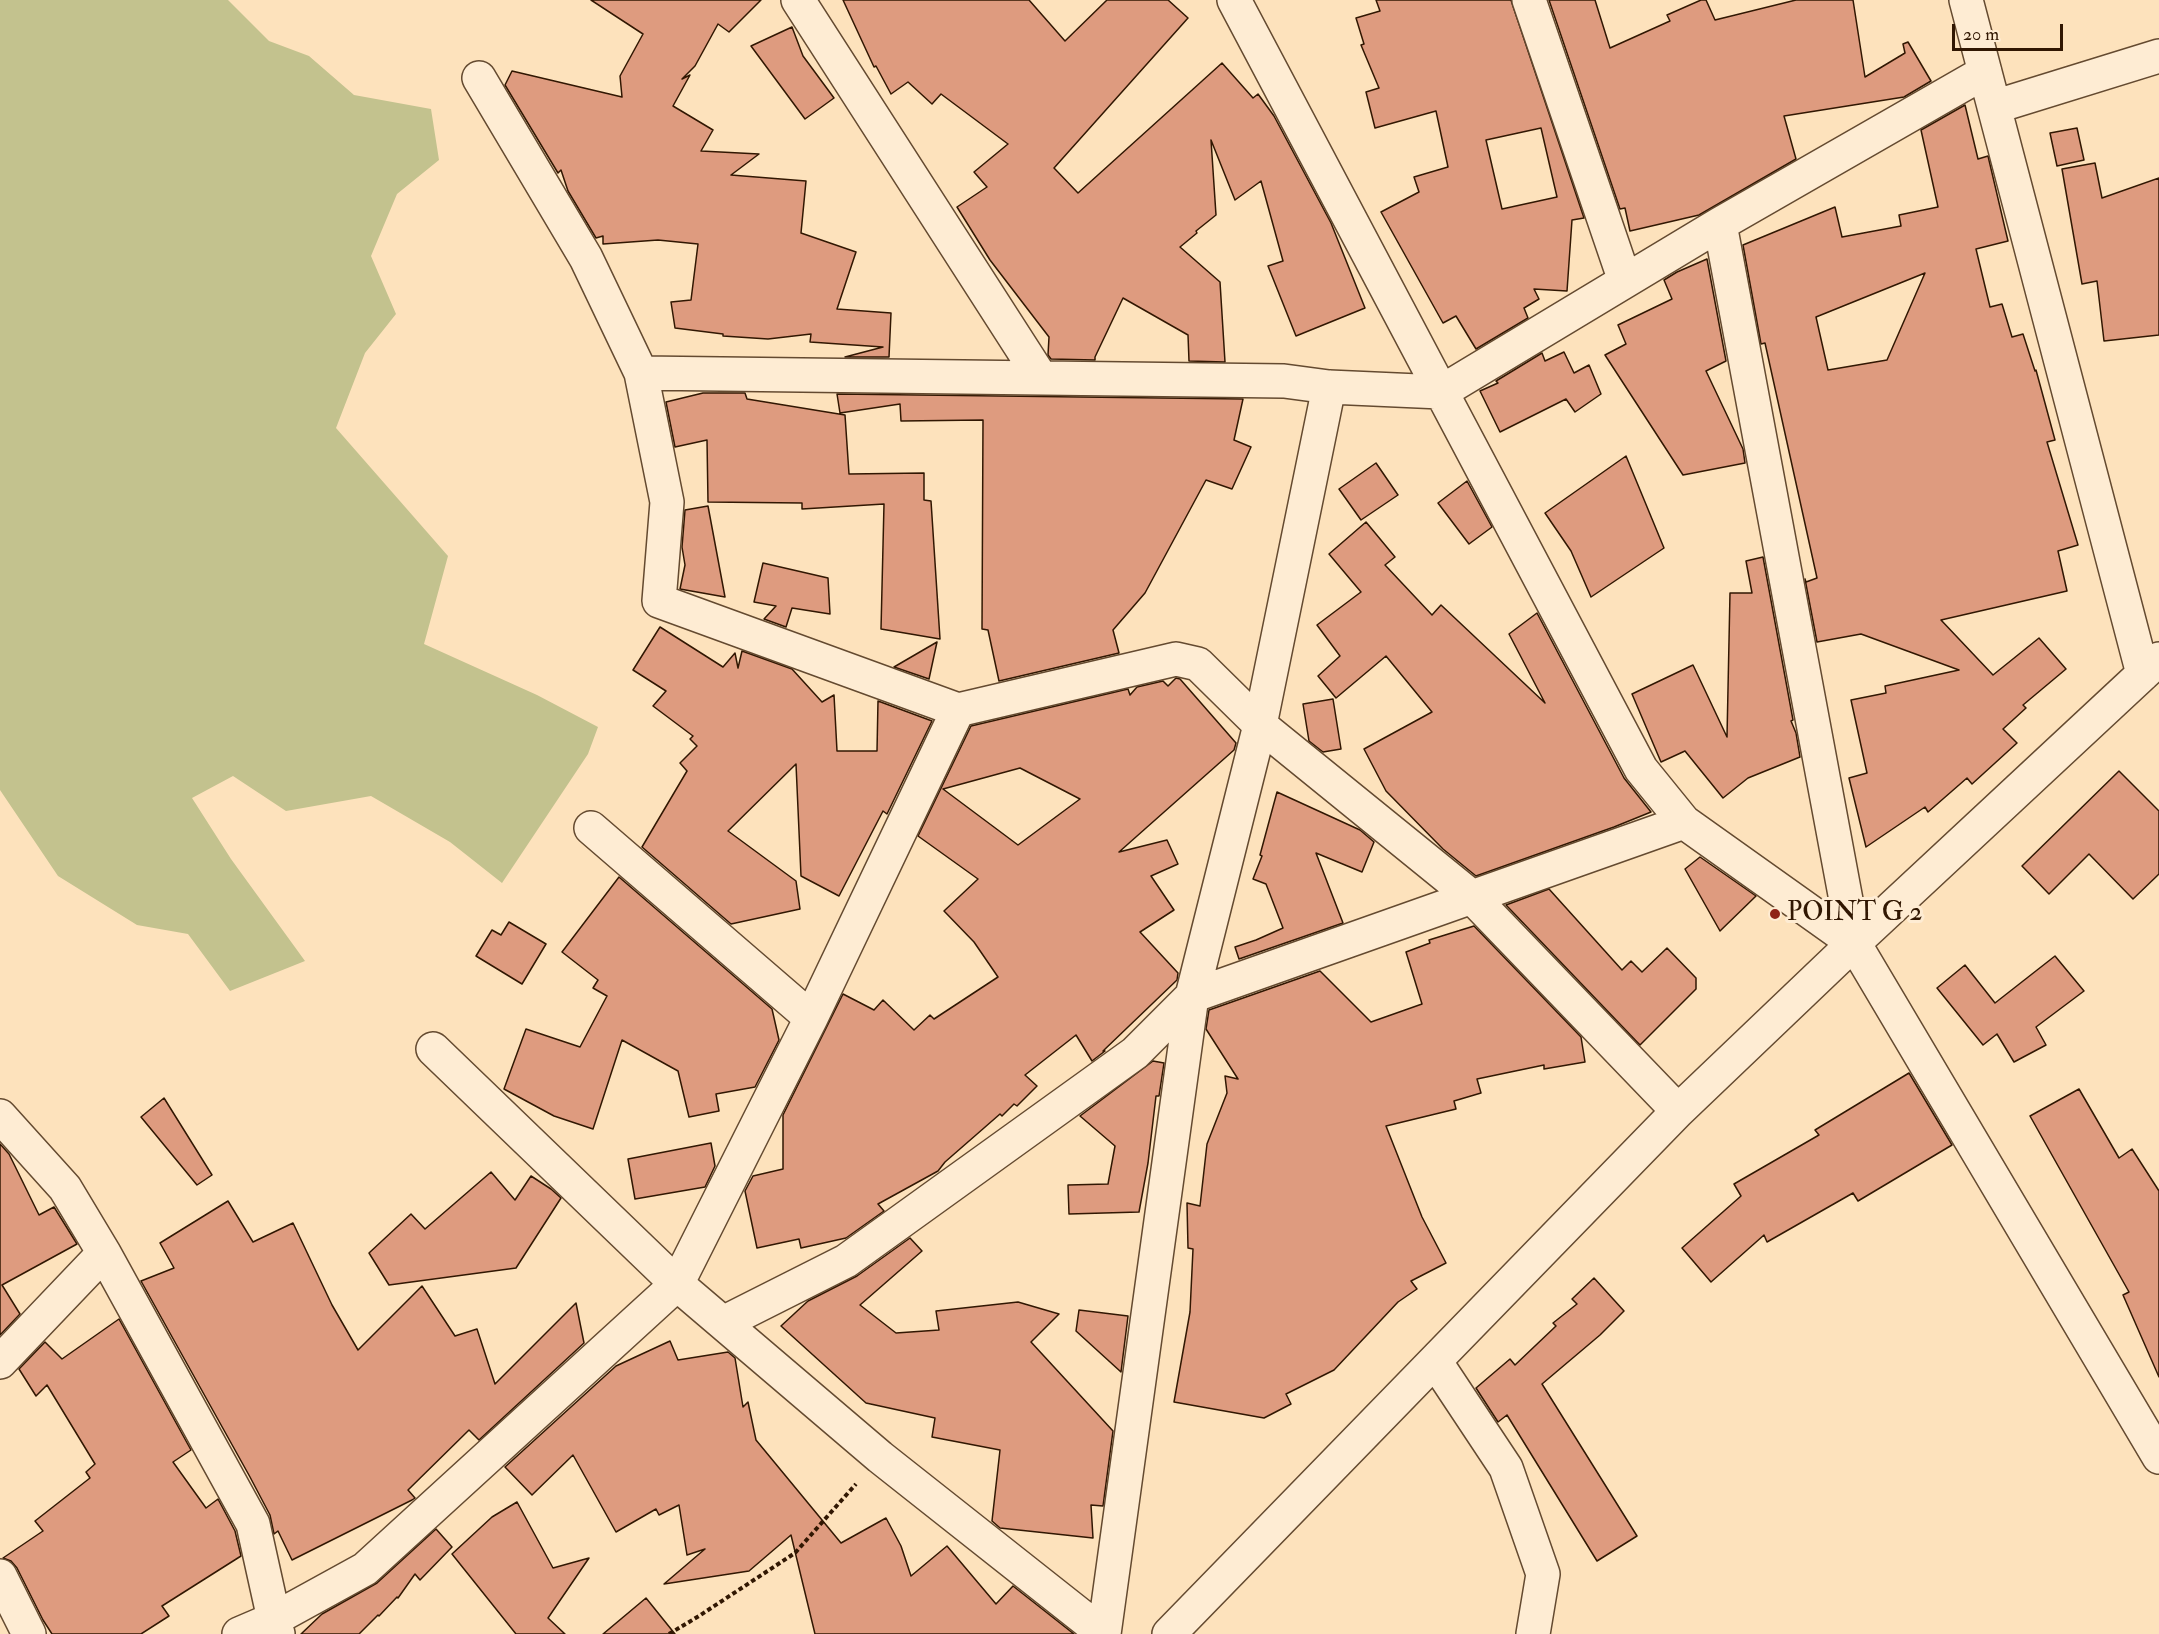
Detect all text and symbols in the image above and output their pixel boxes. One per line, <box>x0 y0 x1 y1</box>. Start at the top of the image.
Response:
scale bar <box>1955 12 2066 50</box>
text: 20 m <box>1963 23 1999 46</box>
place label: POINT G 2 <box>1787 898 1922 930</box>
marker: POINT G 2 <box>1768 907 1782 921</box>

